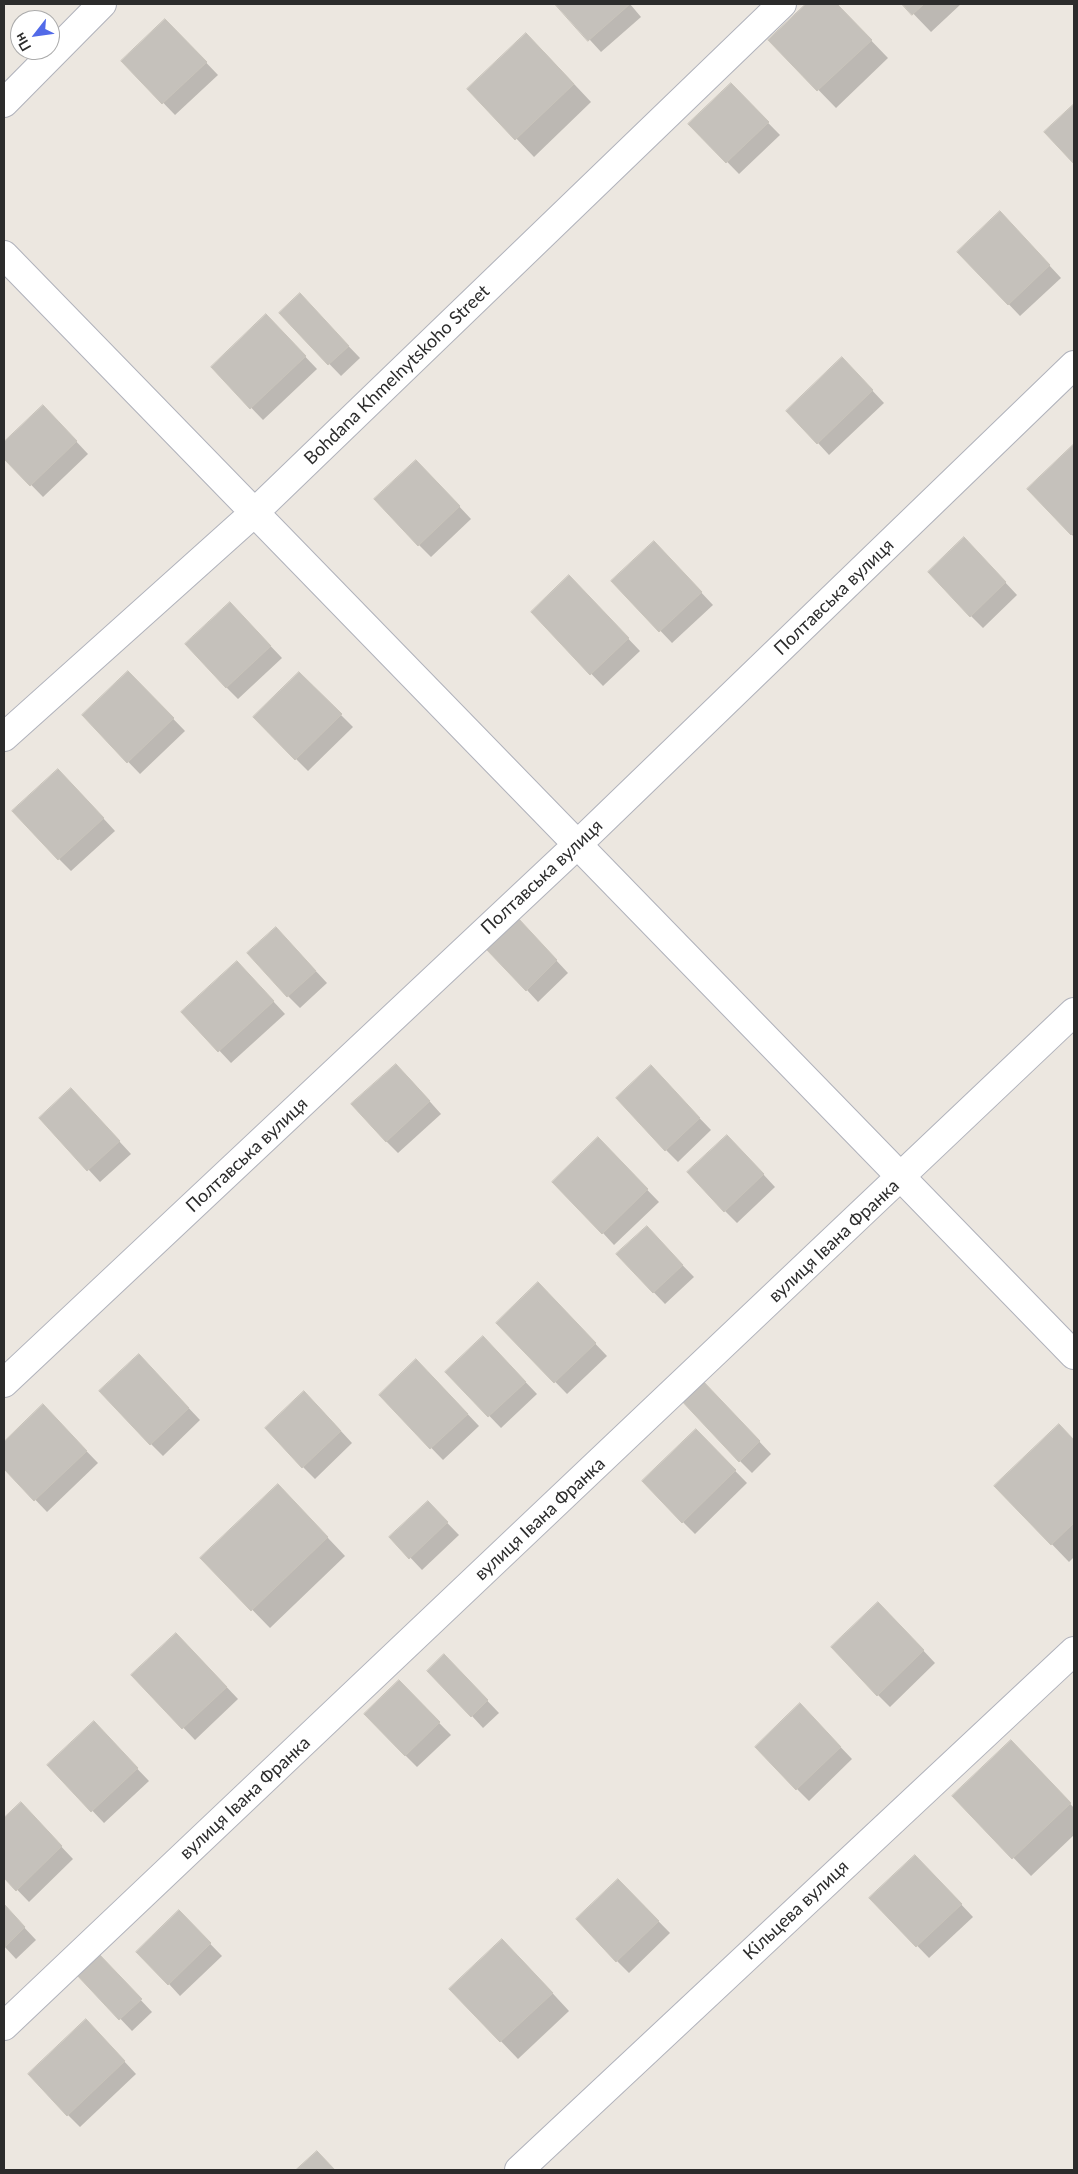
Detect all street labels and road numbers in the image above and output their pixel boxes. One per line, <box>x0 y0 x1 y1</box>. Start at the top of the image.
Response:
street label: Bohdana Khmelnytskoho Street <box>300 281 494 469</box>
street label: Полтавська вулиця <box>770 534 898 660</box>
street label: Полтавська вулиця <box>477 815 607 939</box>
street label: Полтавська вулиця <box>182 1093 312 1217</box>
street label: вулиця Івана Франка <box>764 1175 904 1307</box>
street label: вулиця Івана Франка <box>470 1453 610 1585</box>
street label: вулиця Івана Франка <box>175 1732 315 1864</box>
street label: Кільцева вулиця <box>739 1856 853 1964</box>

